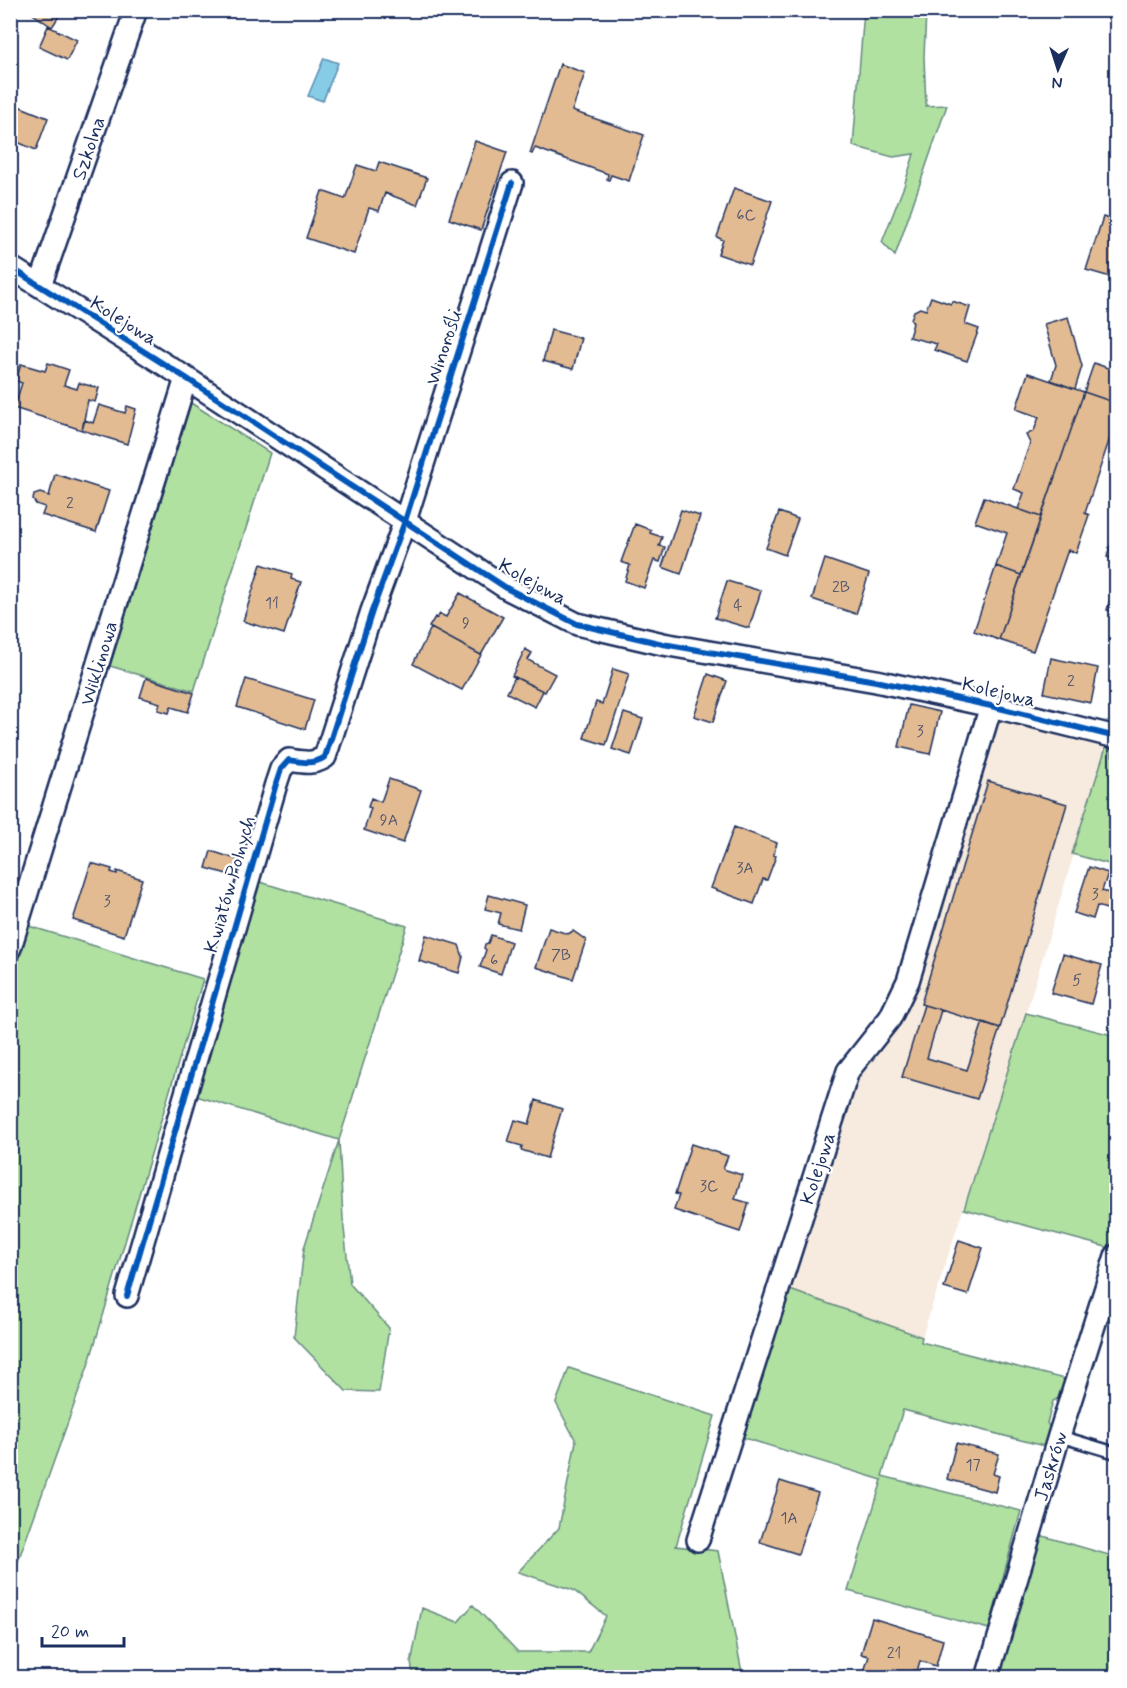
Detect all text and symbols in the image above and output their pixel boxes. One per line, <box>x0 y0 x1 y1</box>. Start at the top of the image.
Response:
north arrow <box>1028 39 1088 99</box>
text: N <box>1051 72 1063 93</box>
street label: Szkolna <box>66 113 113 184</box>
house number: 6C <box>736 205 756 226</box>
street label: Kolejowa <box>84 290 162 352</box>
street label: Winorośli <box>420 306 469 389</box>
house number: 2 <box>66 493 74 514</box>
street label: Kolejowa <box>493 552 571 612</box>
house number: 2B <box>832 577 850 598</box>
house number: 11 <box>265 593 279 614</box>
house number: 4 <box>733 595 743 616</box>
house number: 9 <box>462 613 470 634</box>
street label: Wiklinowa <box>74 618 125 709</box>
street label: Kolejowa <box>959 671 1038 714</box>
house number: 2 <box>1067 671 1075 692</box>
house number: 3 <box>916 721 924 742</box>
house number: 9A <box>380 810 398 831</box>
street label: Kwiatów Polnych <box>198 813 263 956</box>
house number: 3A <box>736 858 754 879</box>
house number: 3 <box>1091 884 1099 905</box>
house number: 3 <box>103 891 111 912</box>
house number: 7B <box>551 945 571 966</box>
house number: 6 <box>490 950 498 971</box>
house number: 5 <box>1072 970 1082 991</box>
street label: Kolejowa <box>794 1129 843 1208</box>
house number: 3C <box>700 1176 718 1197</box>
street label: Jaskrów <box>1028 1428 1075 1505</box>
house number: 17 <box>965 1455 981 1476</box>
house number: 1A <box>780 1508 798 1529</box>
scale bar <box>42 1610 124 1648</box>
text: 20 m <box>51 1620 89 1644</box>
house number: 21 <box>887 1643 901 1664</box>

